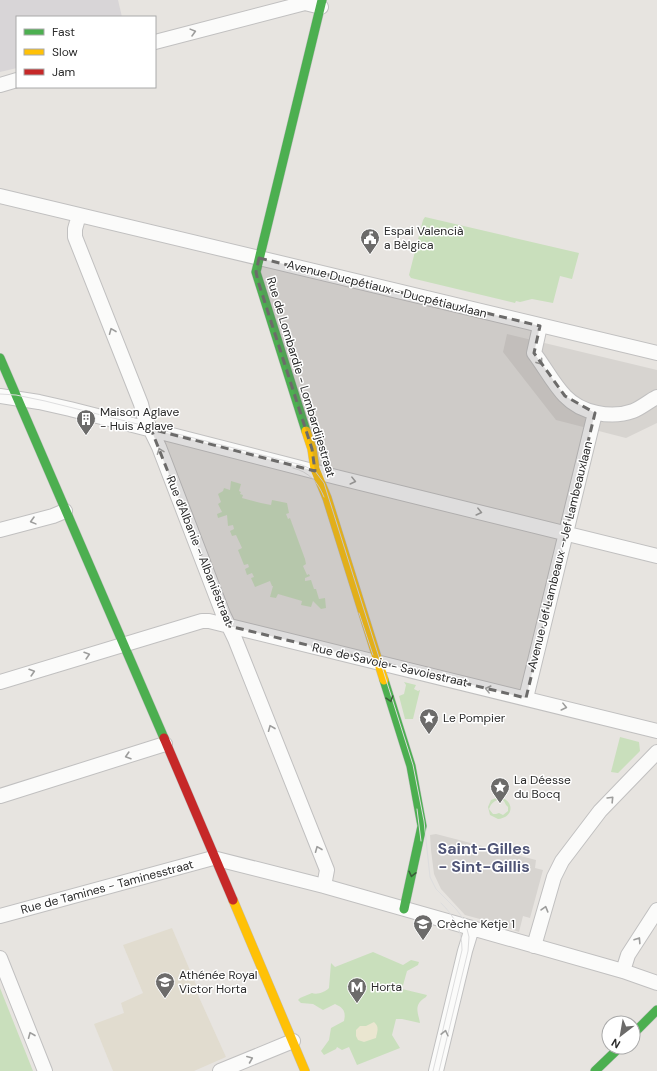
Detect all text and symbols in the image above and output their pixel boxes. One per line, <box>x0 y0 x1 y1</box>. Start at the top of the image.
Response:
legend <box>16 16 156 88</box>
text: Fast <box>52 24 75 40</box>
one-way arrow <box>189 28 196 37</box>
text: Slow <box>52 44 78 60</box>
text: Jam <box>52 64 75 80</box>
place label: Espai Valencià a Bèlgica <box>384 223 463 253</box>
public building icon: Espai Valencià a Bèlgica <box>359 227 381 255</box>
street label: Avenue Ducpétiaux - Ducpétiauxlaan <box>285 256 489 322</box>
street label: Rue de Lombardie - Lombardijestraat <box>263 275 339 479</box>
one-way arrow <box>109 327 117 334</box>
one-way arrow <box>536 358 543 365</box>
place label: Maison Aglave - Huis Aglave <box>100 404 179 434</box>
building icon: Maison Aglave - Huis Aglave <box>75 408 97 436</box>
street label: Avenue Jef Lambeaux - Jef Lambeauxlaan <box>524 439 596 671</box>
one-way arrow <box>157 448 165 455</box>
street label: Rue d'Albanie - Albaniëstraat <box>162 474 238 629</box>
one-way arrow <box>349 476 356 484</box>
one-way arrow <box>476 507 482 515</box>
one-way arrow <box>30 516 37 525</box>
street label: Rue de Savoie - Savoiestraat <box>311 639 470 691</box>
one-way arrow <box>83 651 90 660</box>
one-way arrow <box>28 668 35 677</box>
one-way arrow <box>485 685 491 693</box>
one-way arrow <box>385 696 394 703</box>
one-way arrow <box>561 703 567 711</box>
place icon: Le Pompier <box>418 707 440 735</box>
place label: Le Pompier <box>443 710 506 726</box>
one-way arrow <box>267 724 275 731</box>
one-way arrow <box>125 751 132 760</box>
place label: La Déesse du Bocq <box>514 772 571 802</box>
place icon: La Déesse du Bocq <box>489 776 511 804</box>
one-way arrow <box>606 796 614 804</box>
district label: Saint-Gilles - Sint-Gillis <box>438 838 530 877</box>
one-way arrow <box>315 845 323 852</box>
street label: Rue de Tamines - Taminesstraat <box>19 856 195 918</box>
one-way arrow <box>409 870 417 877</box>
one-way arrow <box>540 906 549 913</box>
school or university icon: Crèche Ketje 1 <box>412 913 434 941</box>
place label: Crèche Ketje 1 <box>437 916 515 932</box>
one-way arrow <box>633 937 640 944</box>
place label: Athénée Royal Victor Horta <box>179 967 258 997</box>
school or university icon: Athénée Royal Victor Horta <box>154 971 176 999</box>
metro station icon: Horta <box>346 976 368 1004</box>
place label: Horta <box>371 979 402 995</box>
north arrow <box>601 1015 641 1055</box>
one-way arrow <box>441 1030 449 1036</box>
one-way arrow <box>27 1031 35 1038</box>
text: N <box>609 1036 623 1052</box>
one-way arrow <box>246 1056 253 1064</box>

